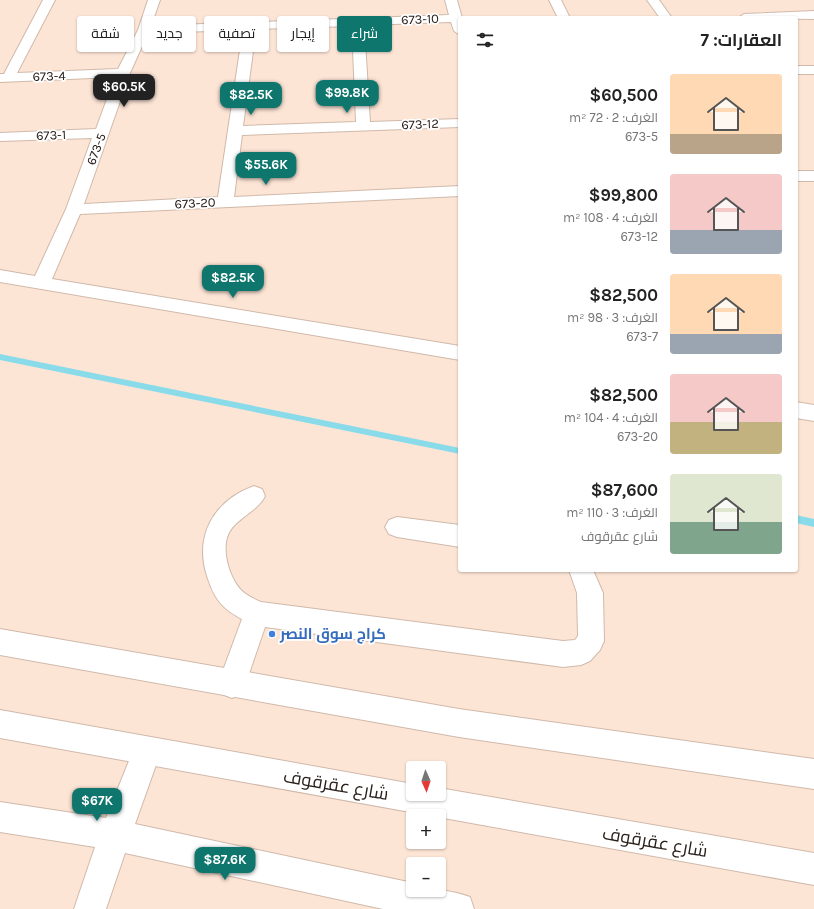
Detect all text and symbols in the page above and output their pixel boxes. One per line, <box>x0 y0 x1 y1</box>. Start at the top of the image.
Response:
street label: 673-10 <box>401 11 439 27</box>
chip: شقة <box>77 16 134 52</box>
chip: جديد <box>142 16 196 52</box>
chip: تصفية <box>204 16 269 52</box>
chip: إيجار <box>277 16 329 52</box>
chip: شراء <box>337 16 392 52</box>
icon: filters <box>474 29 496 51</box>
text: العقارات: 7 <box>700 30 782 50</box>
street label: 673-4 <box>32 68 66 84</box>
pin: $60.5K <box>91 74 157 108</box>
text: $60.5K <box>102 79 146 94</box>
pin: $99.8K <box>314 80 380 114</box>
pin: $82.5K <box>218 82 284 116</box>
text: $99.8K <box>325 85 369 100</box>
text: $60,500 <box>590 85 658 105</box>
text: $82.5K <box>229 87 273 102</box>
icon: home <box>702 90 750 138</box>
text: الغرف: 2 · 72 m² <box>569 110 658 125</box>
street label: 673-12 <box>401 116 439 132</box>
street label: 673-1 <box>36 127 66 143</box>
text: 673-5 <box>625 129 658 144</box>
street label: 673-5 <box>83 131 109 167</box>
pin: $55.6K <box>233 152 299 186</box>
text: $55.6K <box>244 157 288 172</box>
text: $99,800 <box>589 185 658 205</box>
icon: home <box>702 190 750 238</box>
street label: 673-20 <box>174 194 216 212</box>
text: الغرف: 4 · 108 m² <box>563 210 658 225</box>
text: 673-12 <box>620 229 658 244</box>
pin: $82.5K <box>200 265 266 299</box>
text: $82.5K <box>211 270 255 285</box>
text: $82,500 <box>589 285 658 305</box>
icon: home <box>702 290 750 338</box>
text: الغرف: 3 · 98 m² <box>567 310 658 325</box>
text: 673-7 <box>626 329 658 344</box>
text: $82,500 <box>589 385 658 405</box>
icon: home <box>702 390 750 438</box>
text: الغرف: 4 · 104 m² <box>564 410 658 425</box>
text: 673-20 <box>617 429 658 444</box>
text: $87,600 <box>591 480 658 500</box>
icon: home <box>702 490 750 538</box>
text: الغرف: 3 · 110 m² <box>566 505 658 520</box>
text: شارع عقرقوف <box>581 529 658 544</box>
place label: كراج سوق النصر <box>279 625 386 644</box>
marker: كراج سوق النصر <box>267 629 277 639</box>
north arrow <box>406 761 446 801</box>
map controls <box>406 761 446 897</box>
street label: شارع عقرقوف <box>281 765 390 806</box>
pin: $67K <box>73 788 121 822</box>
text: $67K <box>81 793 113 808</box>
button: + <box>406 809 446 849</box>
street label: شارع عقرقوف <box>600 822 709 863</box>
pin: $87.6K <box>192 847 258 881</box>
text: $87.6K <box>203 852 247 867</box>
button: − <box>406 857 446 897</box>

